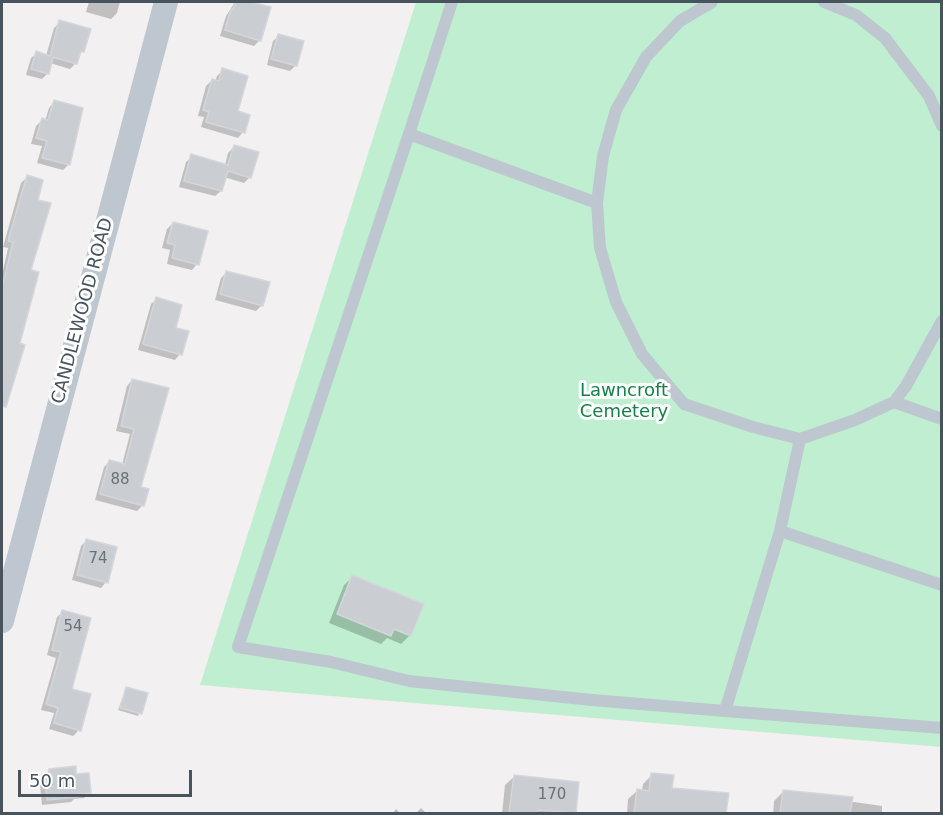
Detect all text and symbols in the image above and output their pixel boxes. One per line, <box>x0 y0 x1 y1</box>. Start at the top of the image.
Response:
street label: CANDLEWOOD ROAD <box>48 216 118 406</box>
park label: Lawncroft Cemetery <box>580 380 668 422</box>
house number: 88 <box>110 471 130 489</box>
house number: 74 <box>88 550 108 568</box>
house number: 54 <box>63 618 83 636</box>
scale bar <box>21 758 195 796</box>
text: 50 m <box>29 770 75 791</box>
house number: 170 <box>538 786 566 804</box>

